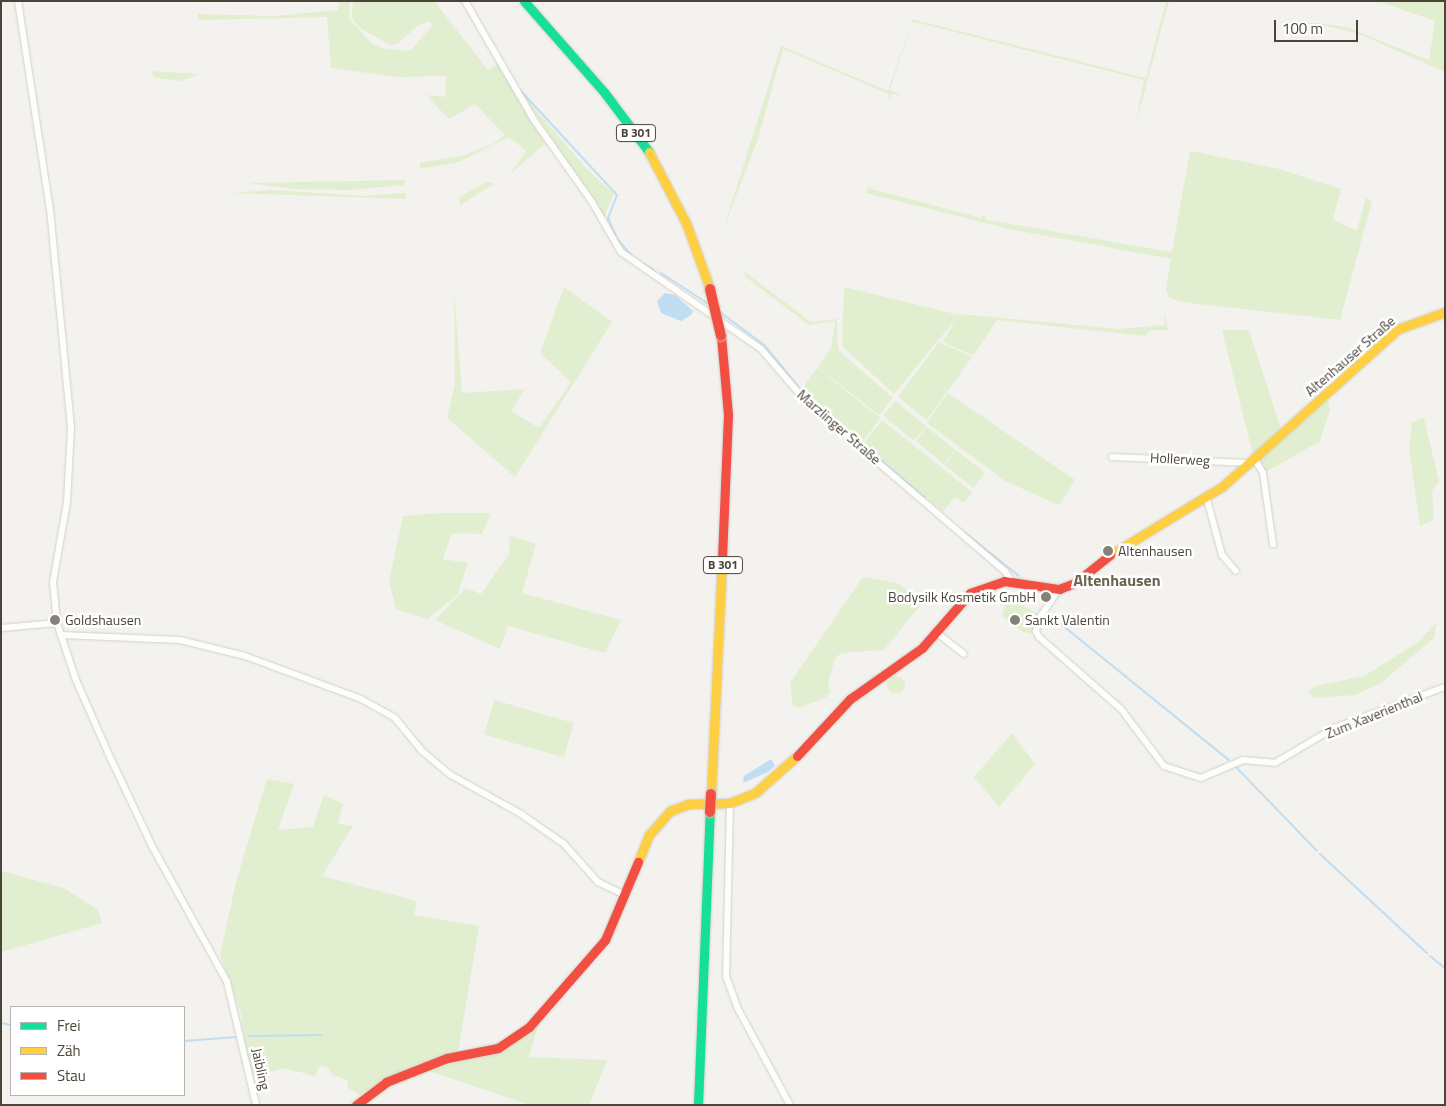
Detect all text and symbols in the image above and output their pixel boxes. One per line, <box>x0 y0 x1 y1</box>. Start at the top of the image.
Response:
scale bar <box>1276 10 1360 42</box>
text: 100 m <box>1282 17 1323 40</box>
road number: B 301 <box>615 124 657 142</box>
street label: Altenhauser Straße <box>1302 312 1398 400</box>
street label: Marzlinger Straße <box>794 386 884 468</box>
street label: Hollerweg <box>1150 449 1210 469</box>
place label: Altenhausen <box>1118 543 1192 559</box>
marker: Altenhausen <box>1102 545 1114 557</box>
road number: B 301 <box>702 556 744 574</box>
district label: Altenhausen <box>1073 570 1161 590</box>
place label: Bodysilk Kosmetik GmbH <box>888 589 1036 605</box>
marker: Bodysilk Kosmetik GmbH <box>1040 591 1052 603</box>
place label: Goldshausen <box>65 612 141 628</box>
place label: Sankt Valentin <box>1025 612 1110 628</box>
marker: Goldshausen <box>49 614 61 626</box>
marker: Sankt Valentin <box>1009 614 1021 626</box>
street label: Zum Xaverienthal <box>1323 688 1425 742</box>
legend <box>10 1006 185 1096</box>
text: Frei <box>57 1014 80 1037</box>
text: Zäh <box>57 1039 81 1062</box>
street label: Jaibling <box>248 1046 274 1092</box>
text: Stau <box>57 1064 86 1087</box>

